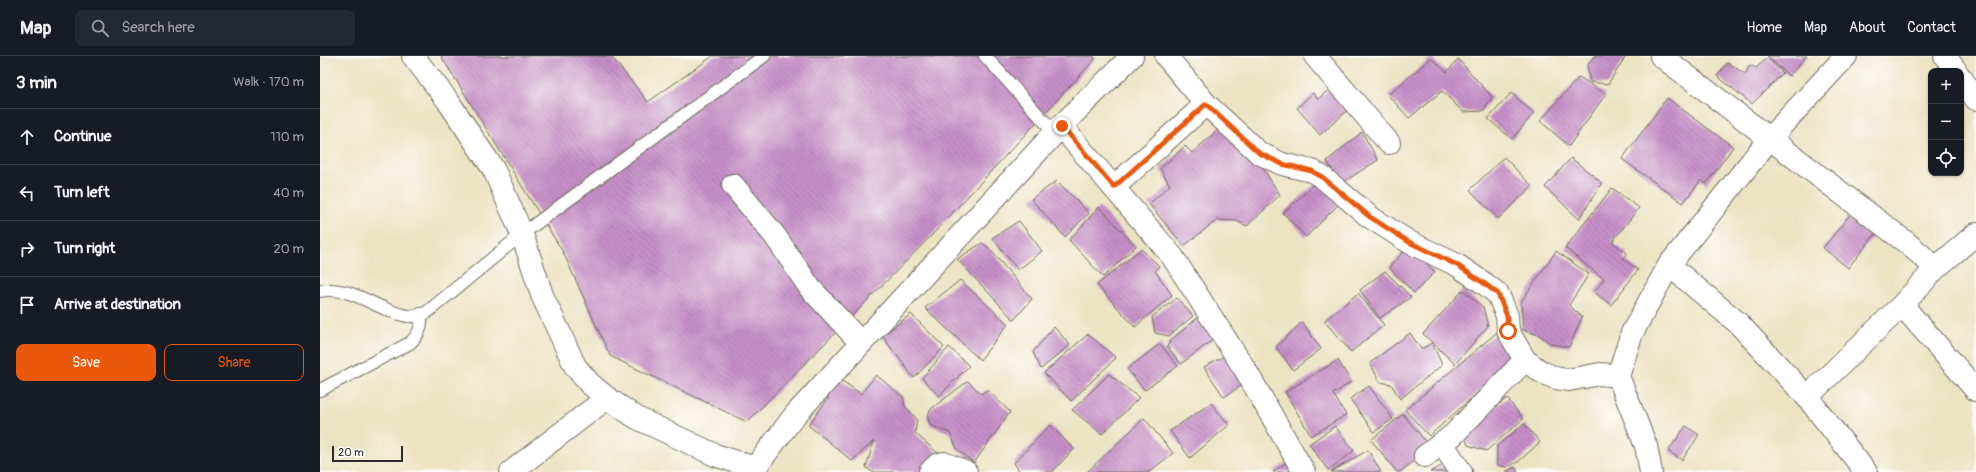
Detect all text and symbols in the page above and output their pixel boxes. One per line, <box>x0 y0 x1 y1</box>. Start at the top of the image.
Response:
search box <box>75 10 355 46</box>
text: Map <box>20 16 51 40</box>
icon: search <box>89 17 111 39</box>
text: Search here <box>121 18 195 37</box>
text: Home <box>1747 19 1782 36</box>
text: Map <box>1804 19 1827 36</box>
text: About <box>1849 19 1885 36</box>
text: Contact <box>1907 19 1956 36</box>
map controls <box>1928 68 1964 176</box>
button: + <box>1928 68 1964 104</box>
text: 3 min <box>16 72 57 93</box>
text: Walk · 170 m <box>233 74 304 90</box>
button: − <box>1928 104 1964 140</box>
route end <box>1053 117 1071 135</box>
icon: ahead <box>16 126 38 148</box>
text: Continue <box>54 127 112 146</box>
text: 110 m <box>271 129 304 145</box>
button: locate <box>1928 140 1964 176</box>
icon: left <box>16 182 38 204</box>
text: Turn left <box>54 183 110 202</box>
text: 40 m <box>273 185 304 201</box>
icon: right <box>16 238 38 260</box>
text: Turn right <box>54 239 115 258</box>
text: 20 m <box>273 241 304 257</box>
icon: arrive <box>16 294 38 316</box>
text: Arrive at destination <box>54 295 181 314</box>
route start <box>1499 322 1517 340</box>
button: Save <box>16 344 156 381</box>
button: Share <box>164 344 304 381</box>
scale bar <box>332 444 403 463</box>
text: 20 m <box>338 446 364 459</box>

